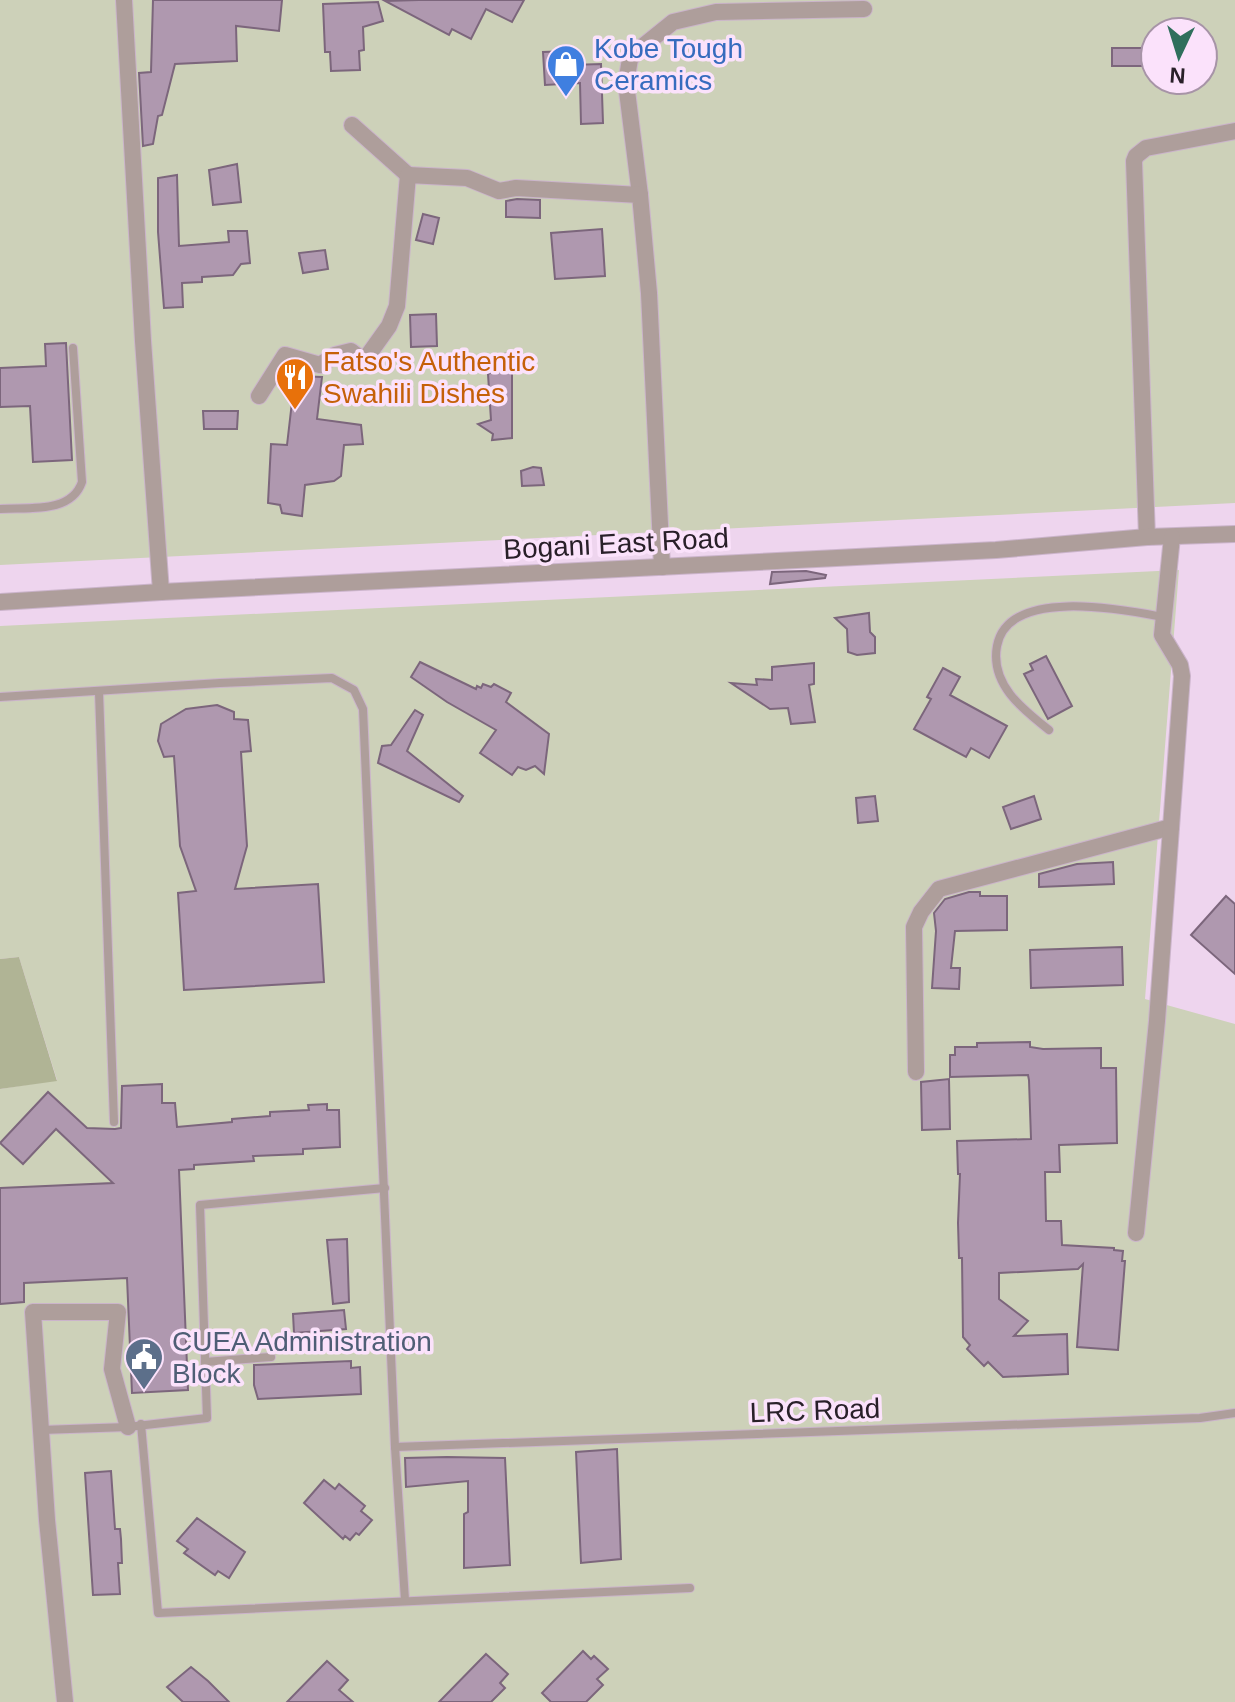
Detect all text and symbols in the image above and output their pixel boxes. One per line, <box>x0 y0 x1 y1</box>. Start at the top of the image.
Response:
north arrow <box>1139 16 1219 96</box>
place label: Kobe Tough Ceramics <box>594 33 743 96</box>
shop icon: Kobe Tough Ceramics <box>545 43 587 98</box>
text: N <box>1169 62 1186 88</box>
place label: Fatso's Authentic Swahili Dishes <box>323 346 535 409</box>
restaurant icon: Fatso's Authentic Swahili Dishes <box>274 356 316 411</box>
street label: Bogani East Road <box>503 522 730 565</box>
place label: CUEA Administration Block <box>172 1326 432 1389</box>
public building icon: CUEA Administration Block <box>123 1336 165 1391</box>
street label: LRC Road <box>749 1393 881 1428</box>

